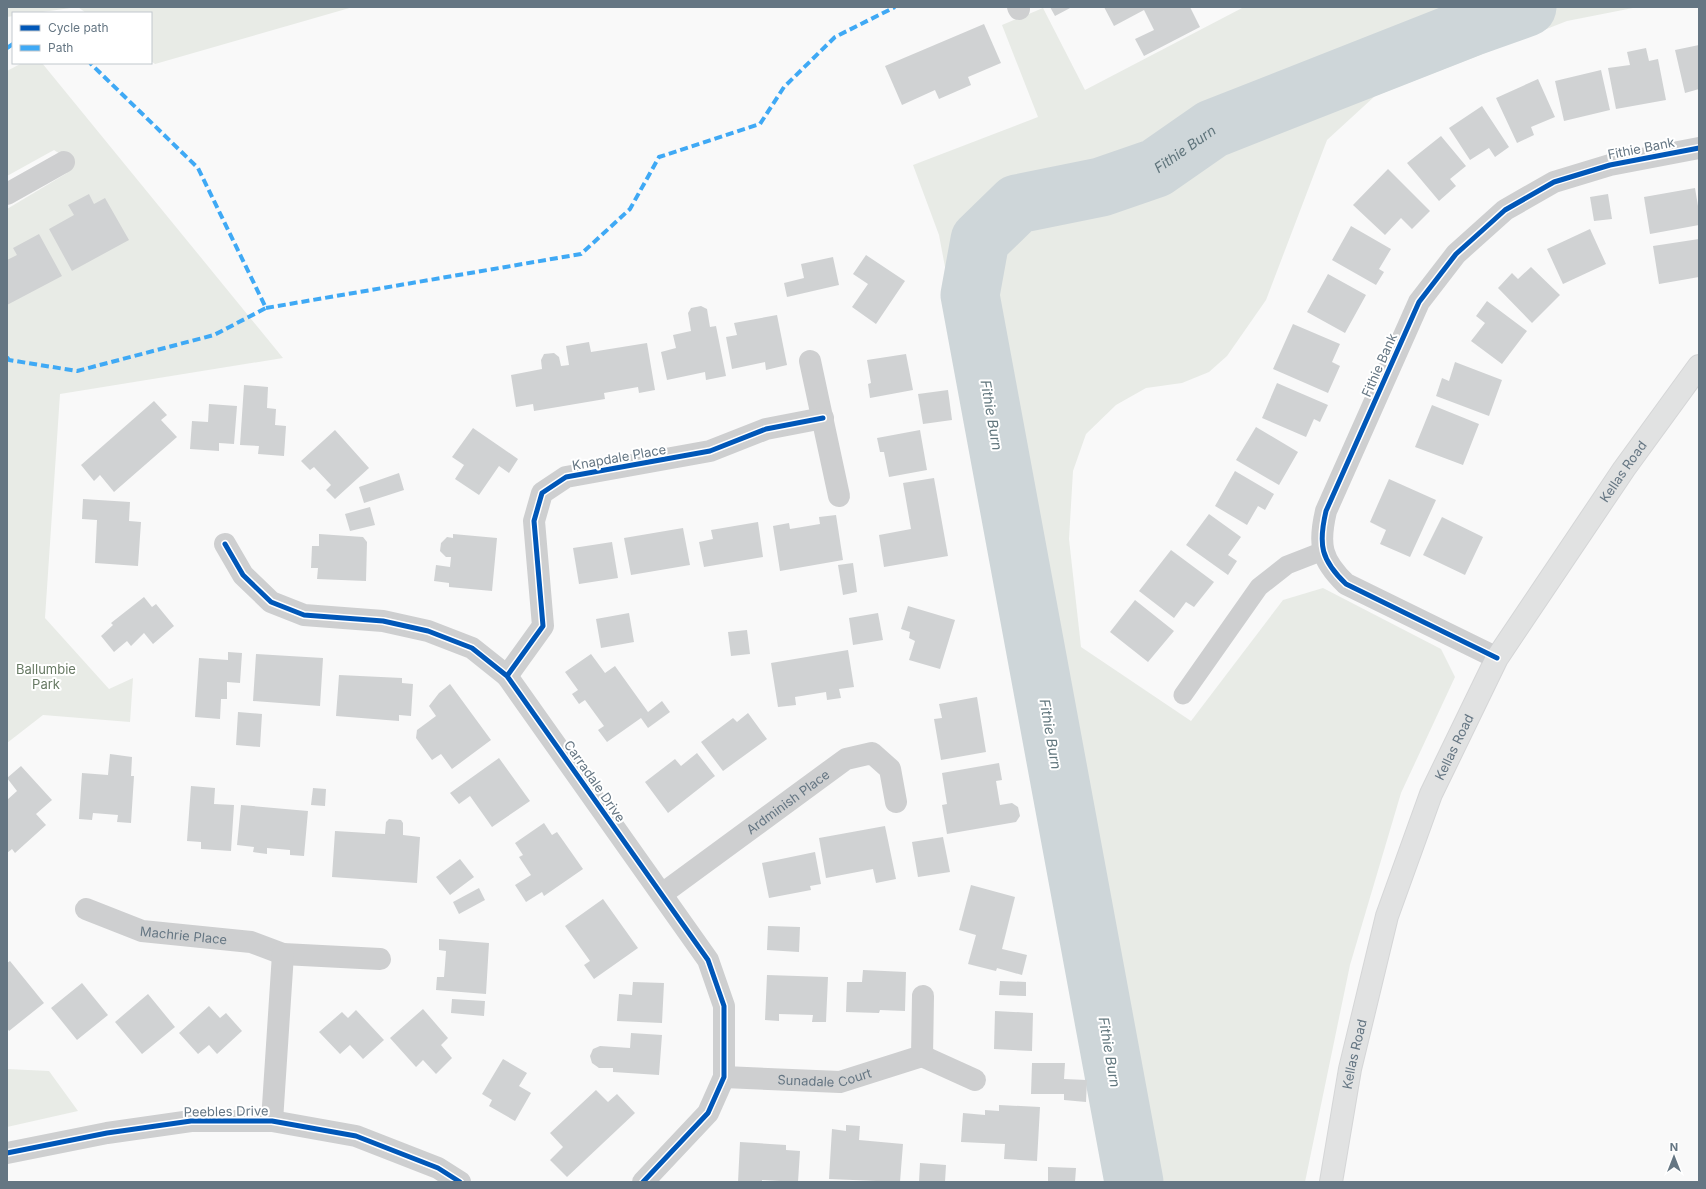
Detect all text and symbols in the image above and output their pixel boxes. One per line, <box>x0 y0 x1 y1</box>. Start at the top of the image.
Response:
legend <box>12 12 152 64</box>
text: Cycle path <box>48 20 109 35</box>
text: Path <box>48 40 73 55</box>
water label: Fithie Burn <box>1150 121 1218 176</box>
street label: Fithie Bank <box>1606 134 1676 162</box>
street label: Fithie Bank <box>1358 331 1400 399</box>
water label: Fithie Burn <box>977 378 1007 452</box>
street label: Kellas Road <box>1596 438 1650 505</box>
street label: Knapdale Place <box>571 441 667 473</box>
park label: Ballumbie Park <box>16 661 76 692</box>
water label: Fithie Burn <box>1036 697 1066 771</box>
street label: Kellas Road <box>1431 711 1477 783</box>
street label: Carradale Drive <box>561 737 629 825</box>
street label: Ardminish Place <box>743 766 832 837</box>
street label: Machrie Place <box>139 923 228 948</box>
water label: Fithie Burn <box>1095 1015 1125 1089</box>
street label: Kellas Road <box>1339 1017 1370 1090</box>
street label: Sunadale Court <box>777 1065 873 1090</box>
street label: Peebles Drive <box>183 1102 269 1120</box>
north arrow <box>1654 1137 1694 1177</box>
text: N <box>1670 1140 1678 1154</box>

